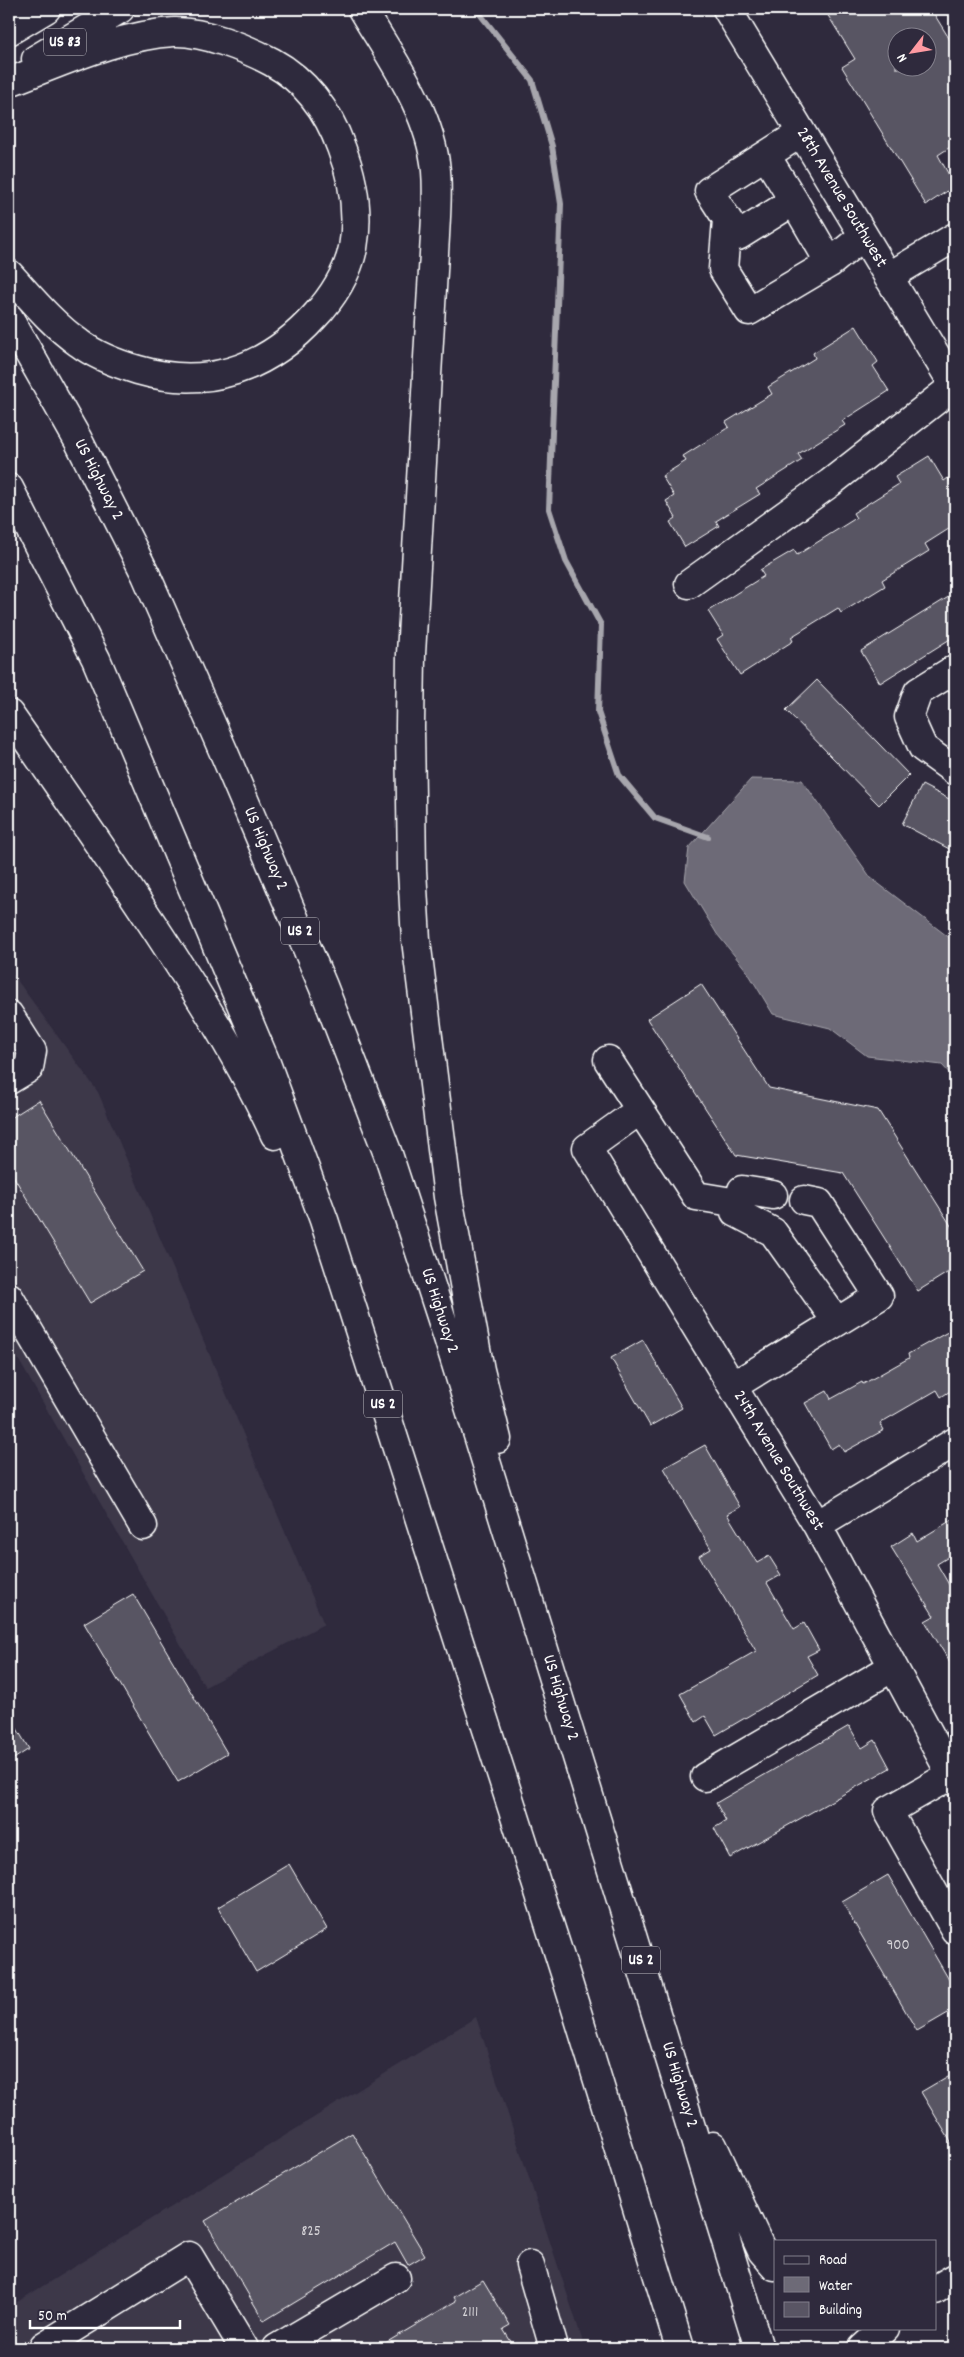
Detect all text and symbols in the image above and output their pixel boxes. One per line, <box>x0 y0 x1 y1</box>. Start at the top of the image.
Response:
road number: US 83 <box>44 28 86 56</box>
north arrow <box>886 28 936 78</box>
text: N <box>892 49 913 66</box>
street label: 28th Avenue Southwest <box>789 123 893 273</box>
street label: US Highway 2 <box>67 435 129 525</box>
street label: US Highway 2 <box>236 803 294 895</box>
road number: US 2 <box>281 918 319 944</box>
street label: US Highway 2 <box>413 1265 465 1357</box>
street label: 24th Avenue Southwest <box>726 1386 830 1536</box>
road number: US 2 <box>364 1390 402 1418</box>
street label: US Highway 2 <box>535 1652 585 1744</box>
house number: 900 <box>886 1935 910 1957</box>
road number: US 2 <box>622 1946 660 1974</box>
street label: US Highway 2 <box>654 2039 704 2131</box>
house number: 825 <box>301 2221 321 2243</box>
legend <box>774 2240 936 2330</box>
text: Road <box>819 2250 847 2272</box>
text: Water <box>819 2276 853 2298</box>
scale bar <box>30 2297 180 2329</box>
text: Building <box>819 2300 862 2322</box>
house number: 2111 <box>462 2302 478 2324</box>
text: 50 m <box>38 2306 67 2328</box>

